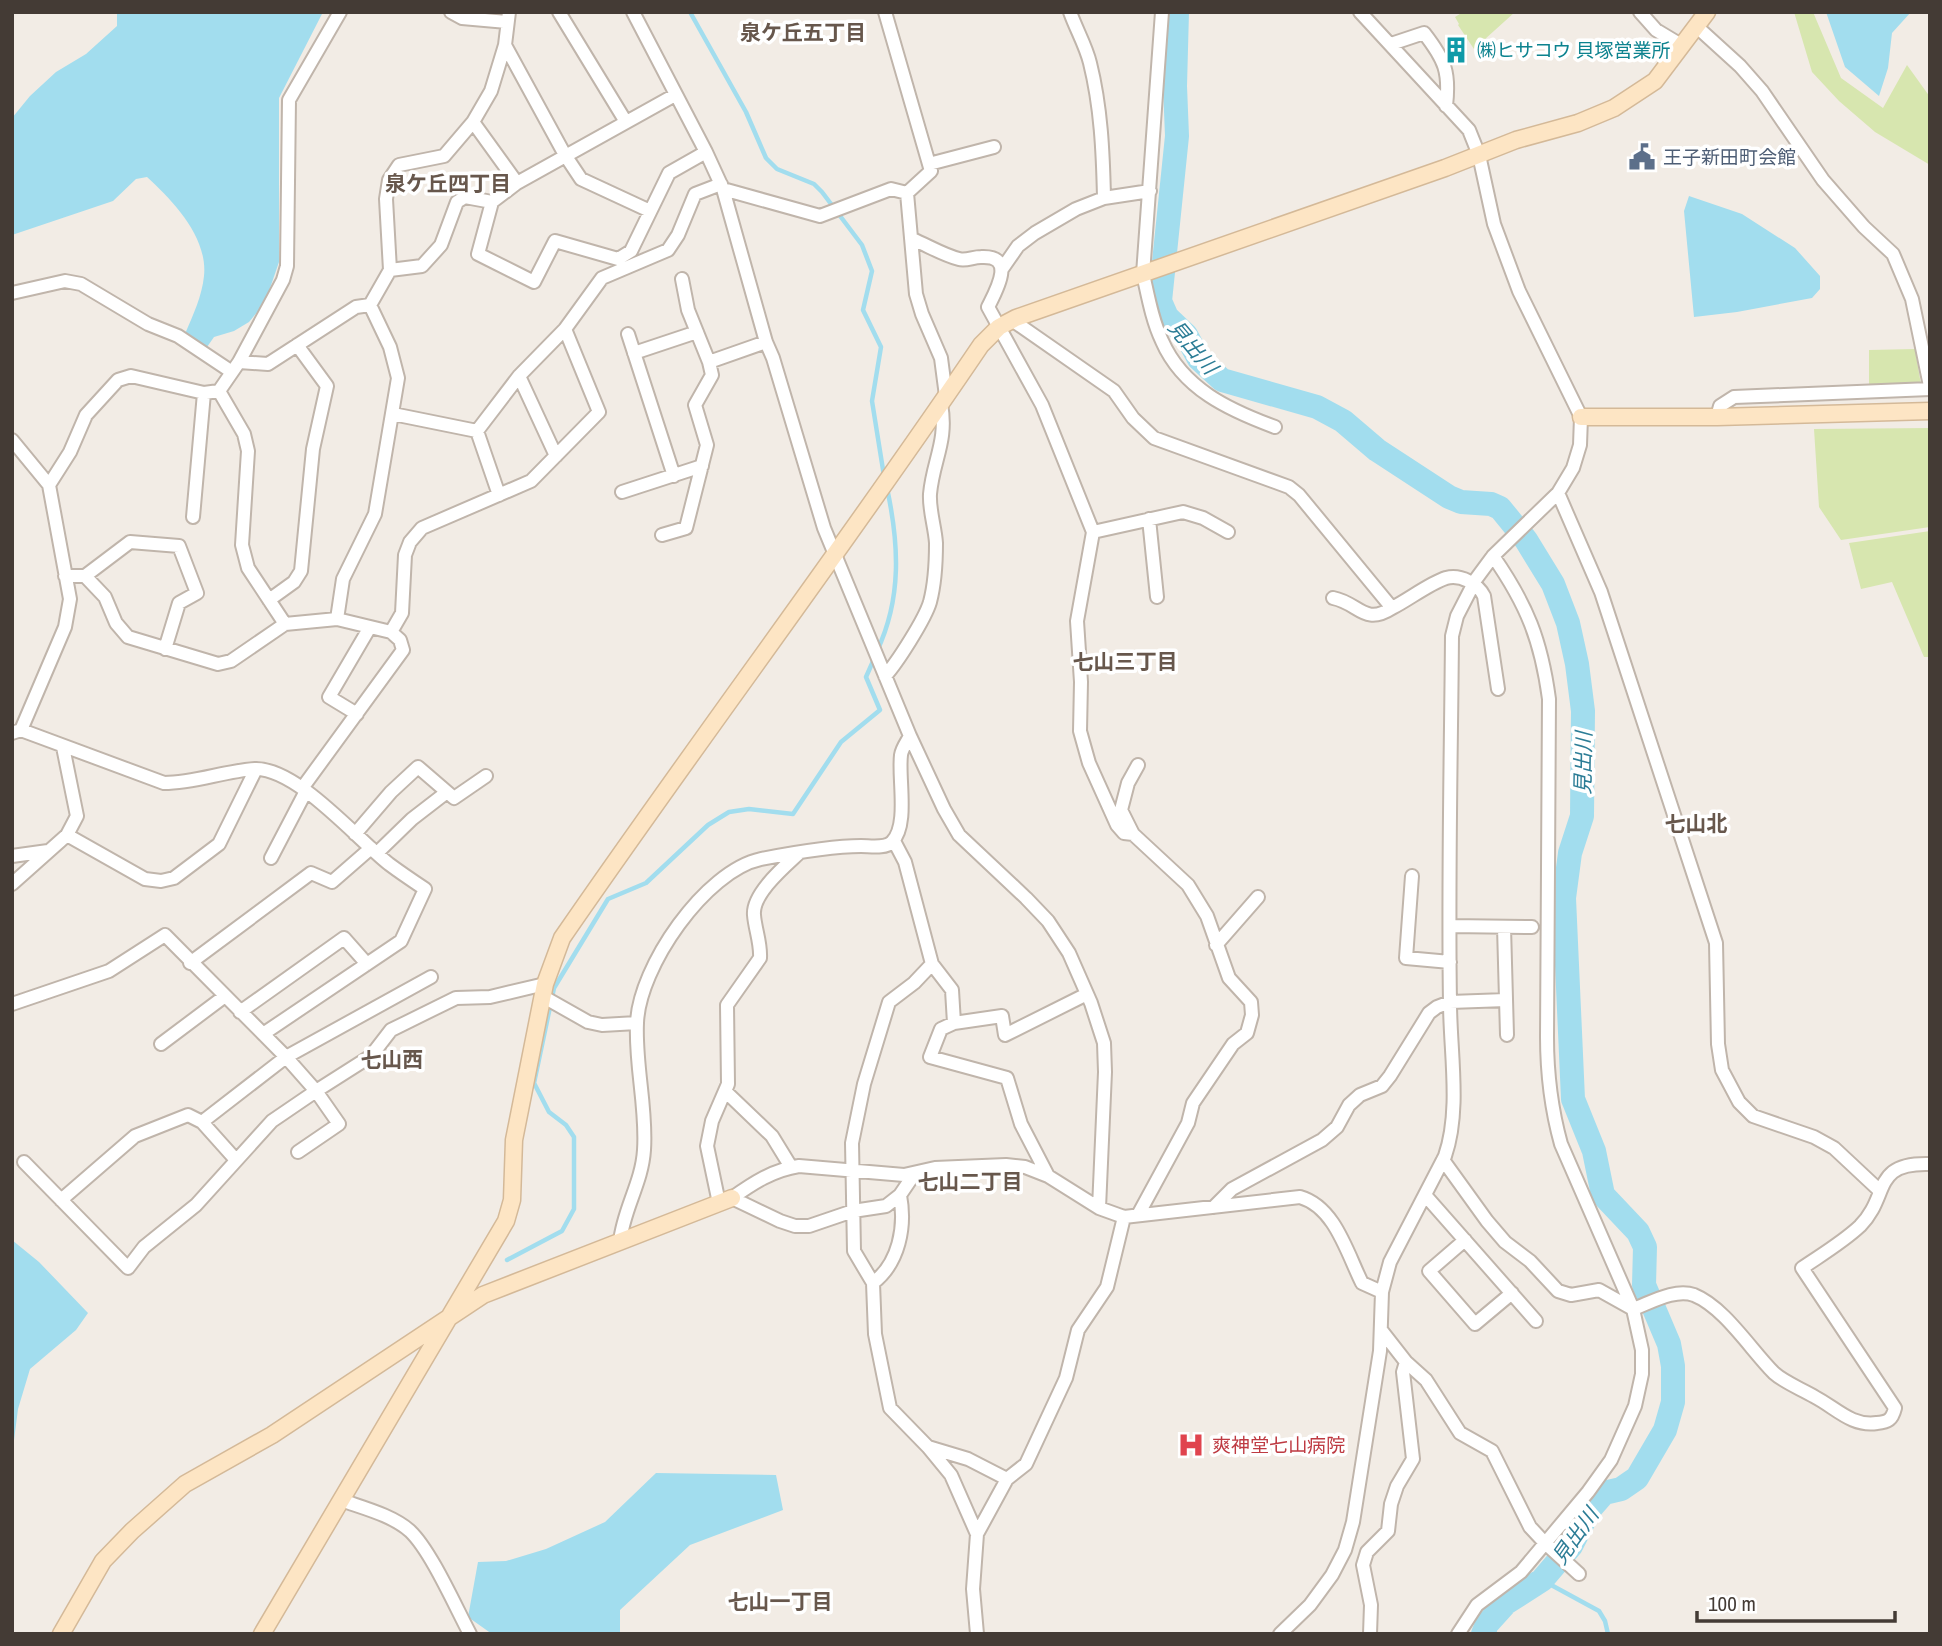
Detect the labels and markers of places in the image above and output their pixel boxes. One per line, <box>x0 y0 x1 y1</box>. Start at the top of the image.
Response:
building icon: ㈱ヒサコウ 貝塚営業所 <box>1441 35 1471 65</box>
place label: ㈱ヒサコウ 貝塚営業所 <box>1477 37 1671 63</box>
public building icon: 王子新田町会館 <box>1627 142 1657 172</box>
place label: 王子新田町会館 <box>1663 144 1796 170</box>
hospital icon: 爽神堂七山病院 <box>1176 1430 1206 1460</box>
place label: 爽神堂七山病院 <box>1212 1432 1345 1458</box>

